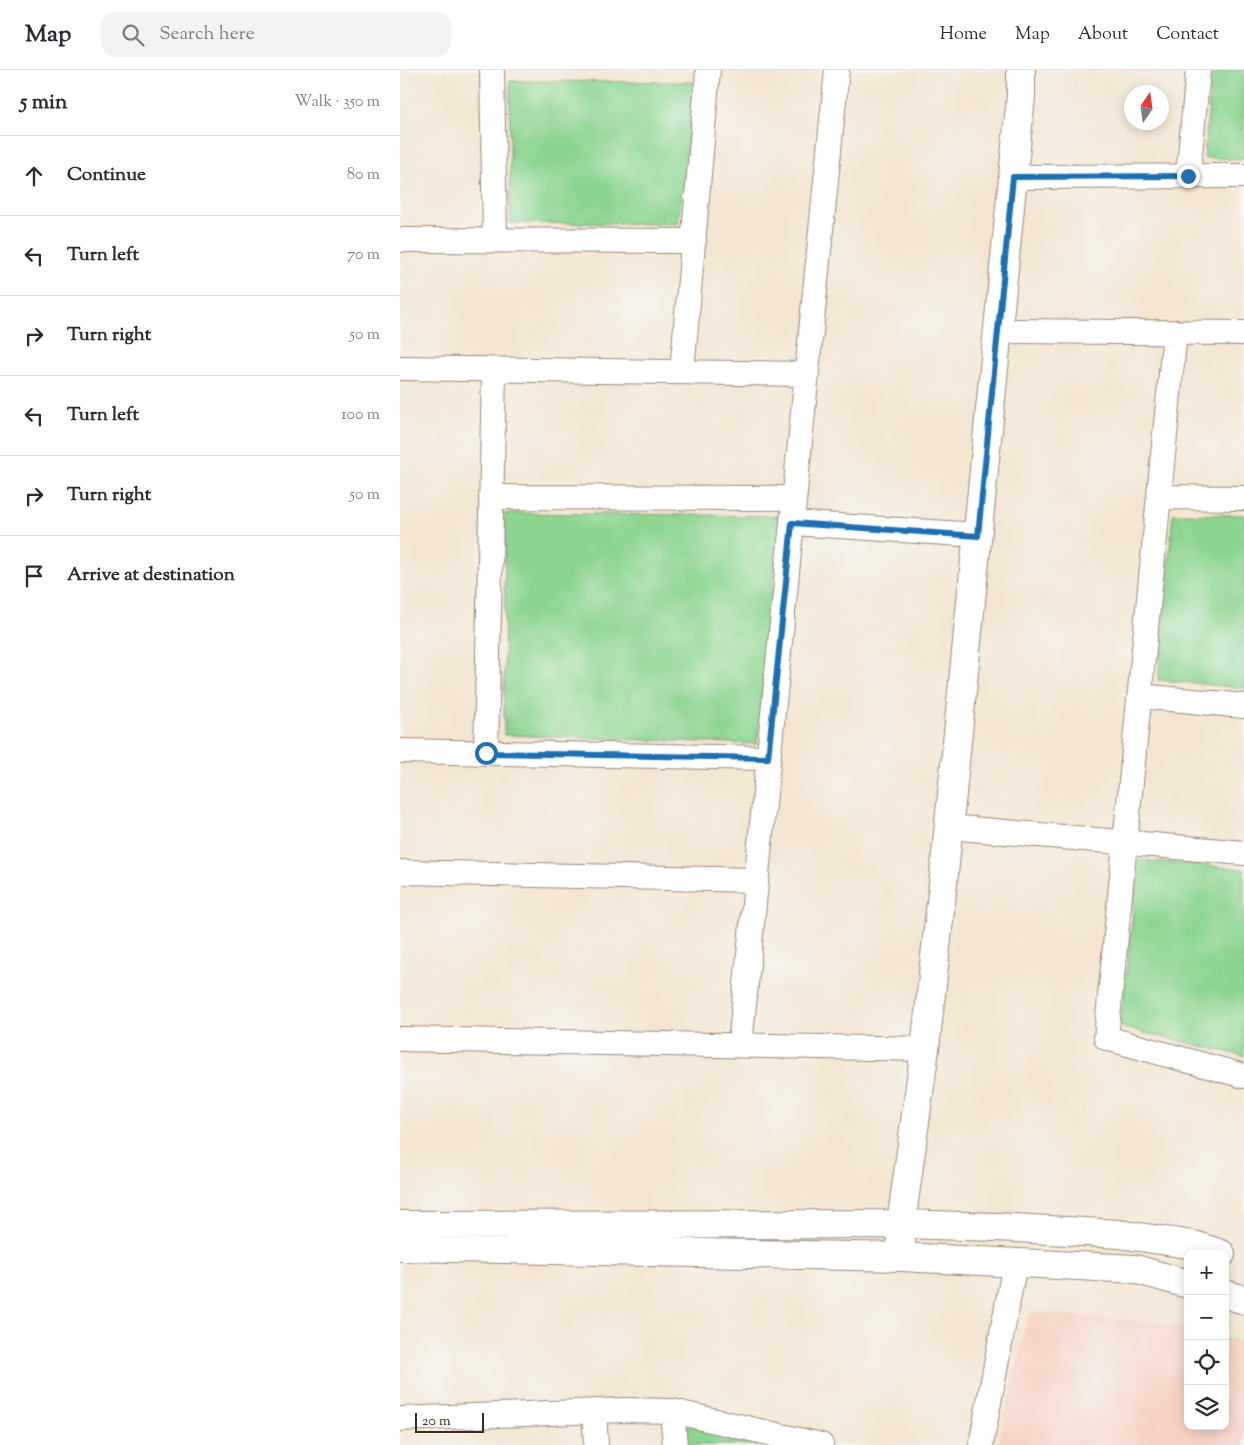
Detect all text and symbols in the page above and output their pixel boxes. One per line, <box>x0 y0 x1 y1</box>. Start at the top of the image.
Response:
search box <box>101 12 451 57</box>
text: Map <box>25 18 71 52</box>
icon: search <box>119 21 147 49</box>
text: Search here <box>159 21 255 48</box>
text: Home <box>940 22 987 48</box>
text: Map <box>1015 22 1050 48</box>
text: About <box>1078 22 1128 48</box>
text: Contact <box>1156 22 1219 48</box>
north arrow <box>1124 85 1169 130</box>
text: 5 min <box>20 88 67 118</box>
text: Walk · 350 m <box>295 91 380 114</box>
icon: ahead <box>20 162 48 190</box>
text: Continue <box>67 162 146 189</box>
text: 80 m <box>347 164 380 187</box>
route end <box>1177 165 1200 188</box>
icon: left <box>20 242 48 270</box>
text: Turn left <box>67 242 139 269</box>
text: 70 m <box>347 244 380 267</box>
icon: right <box>20 322 48 350</box>
text: Turn right <box>67 322 151 349</box>
text: 50 m <box>349 324 380 347</box>
icon: left <box>20 402 48 430</box>
text: Turn left <box>67 402 139 429</box>
text: 100 m <box>341 404 380 427</box>
icon: right <box>20 482 48 510</box>
text: Turn right <box>67 482 151 509</box>
text: 50 m <box>349 484 380 507</box>
icon: arrive <box>20 562 48 590</box>
text: Arrive at destination <box>67 562 235 589</box>
route start <box>475 742 498 765</box>
map controls <box>1184 1250 1229 1430</box>
button: + <box>1184 1250 1229 1295</box>
button: − <box>1184 1295 1229 1340</box>
button: locate <box>1184 1340 1229 1385</box>
button: layers <box>1184 1385 1229 1430</box>
scale bar <box>415 1410 484 1433</box>
text: 20 m <box>422 1412 451 1432</box>

